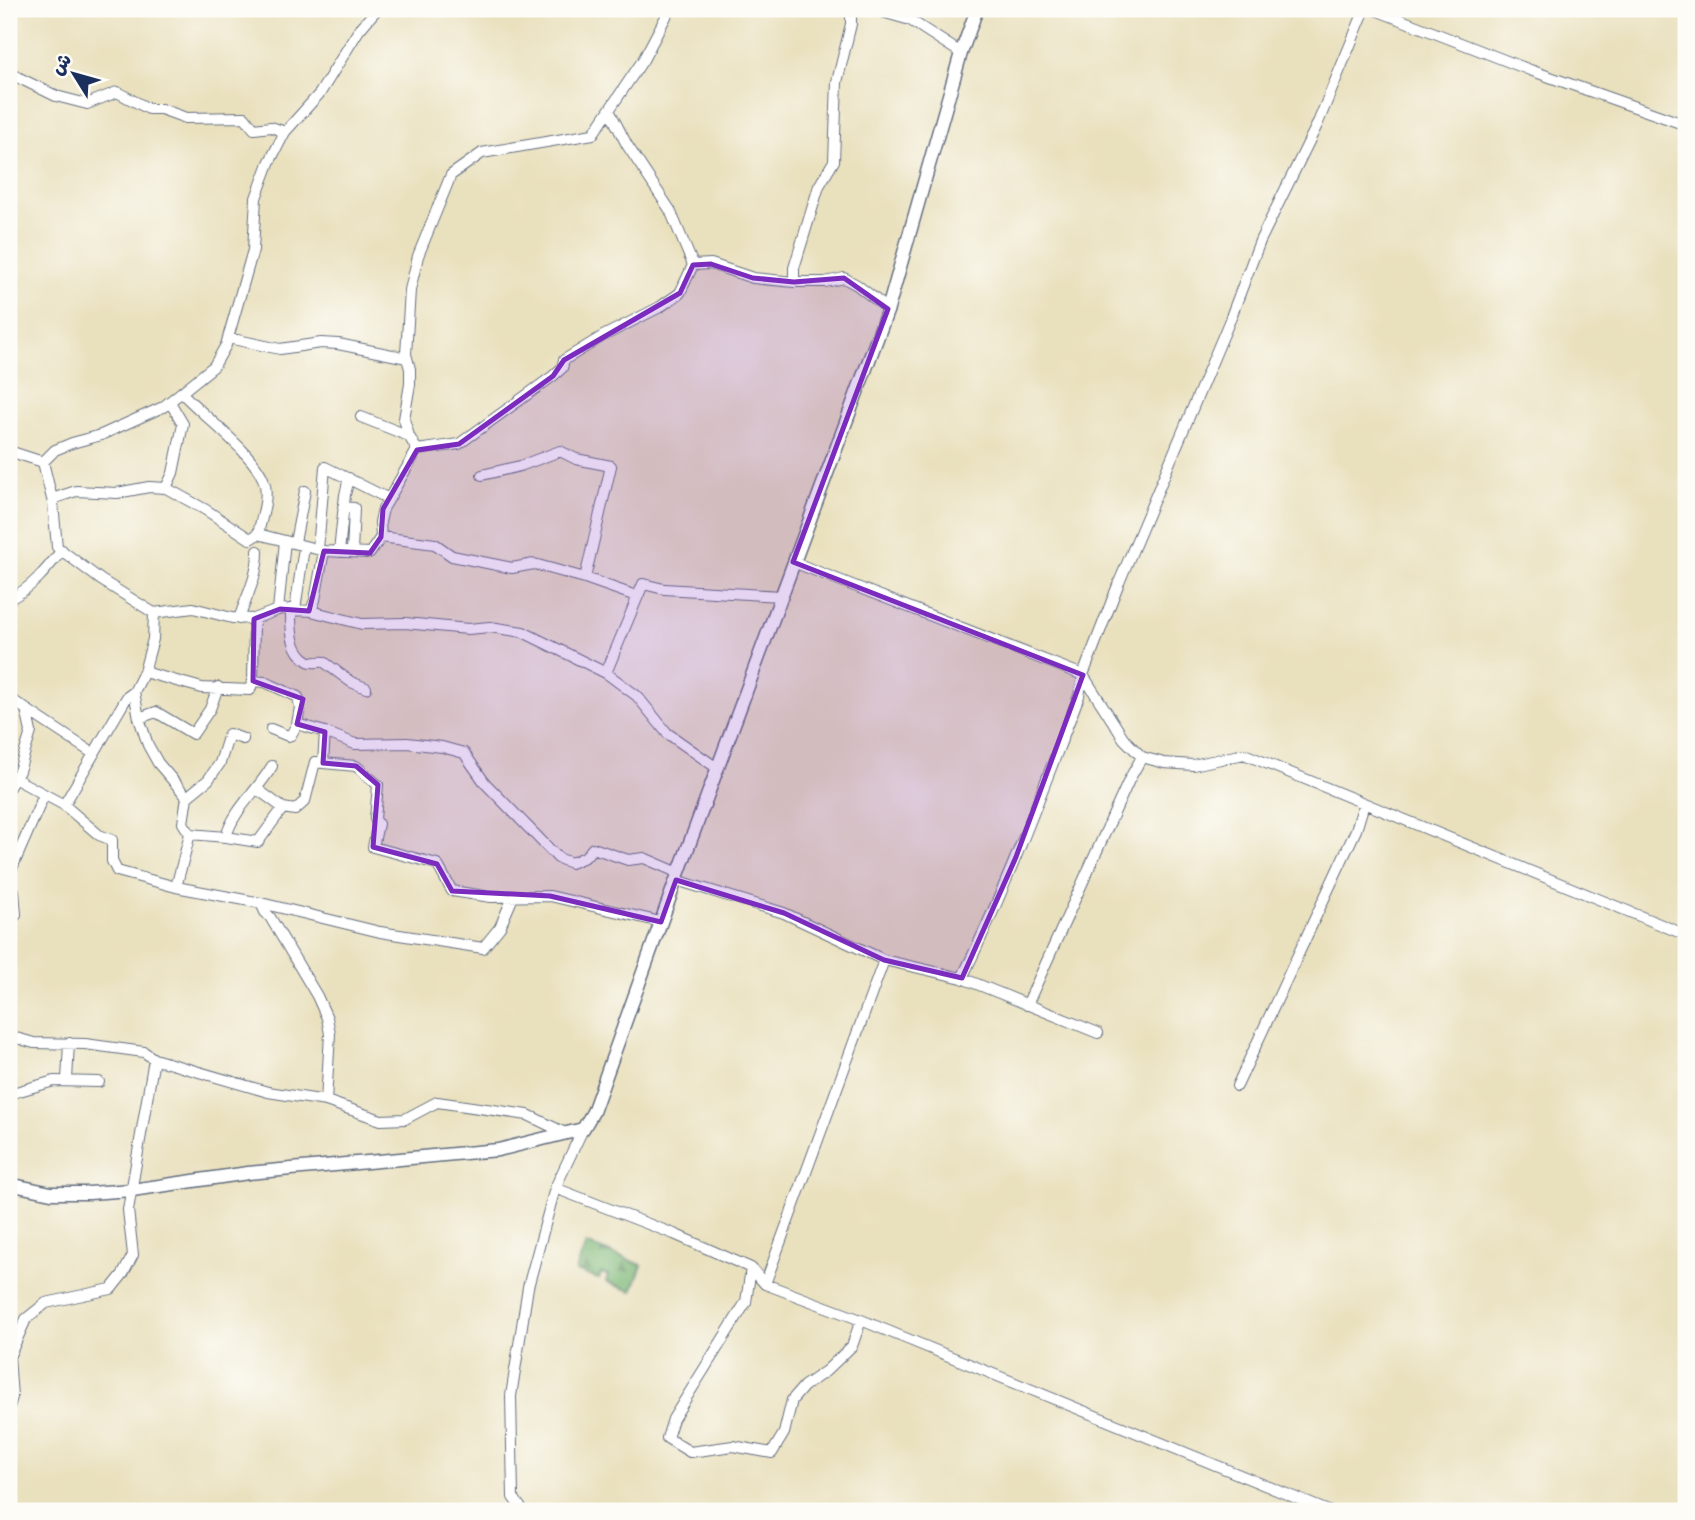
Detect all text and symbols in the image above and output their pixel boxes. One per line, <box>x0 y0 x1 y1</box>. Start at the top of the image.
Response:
north arrow <box>38 38 108 108</box>
text: ش <box>44 48 76 79</box>

